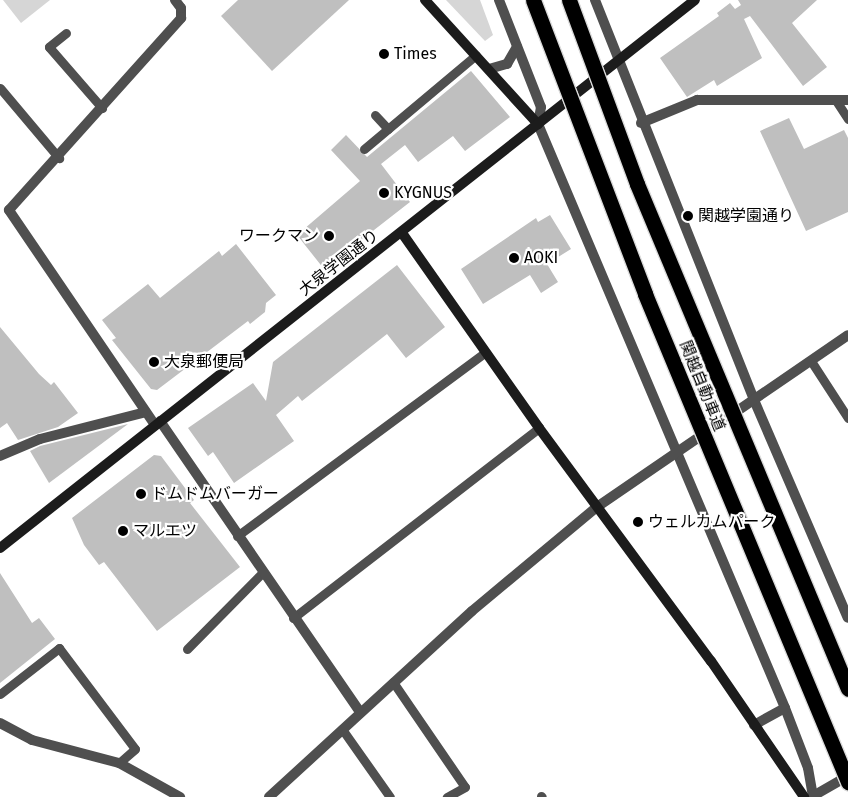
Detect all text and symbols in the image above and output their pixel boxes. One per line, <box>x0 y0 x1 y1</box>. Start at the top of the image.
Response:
place label: Times <box>394 44 437 64</box>
marker: Times <box>378 48 390 60</box>
place label: KYGNUS <box>394 183 452 203</box>
marker: KYGNUS <box>378 187 390 199</box>
place label: 関越学園通り <box>698 206 794 226</box>
marker: 関越学園通り <box>682 210 694 222</box>
place label: ワークマン <box>239 226 319 246</box>
street label: 大泉学園通り <box>295 226 383 300</box>
marker: ワークマン <box>323 230 335 242</box>
place label: AOKI <box>524 248 558 268</box>
marker: AOKI <box>508 252 520 264</box>
street label: 関越自動車道 <box>675 338 729 434</box>
place label: 大泉郵便局 <box>164 352 244 372</box>
marker: 大泉郵便局 <box>148 356 160 368</box>
place label: ドムドムバーガー <box>151 484 279 504</box>
marker: ドムドムバーガー <box>135 488 147 500</box>
place label: ウェルカムパーク <box>648 512 776 532</box>
marker: ウェルカムパーク <box>632 516 644 528</box>
place label: マルエツ <box>133 521 197 541</box>
marker: マルエツ <box>117 525 129 537</box>

